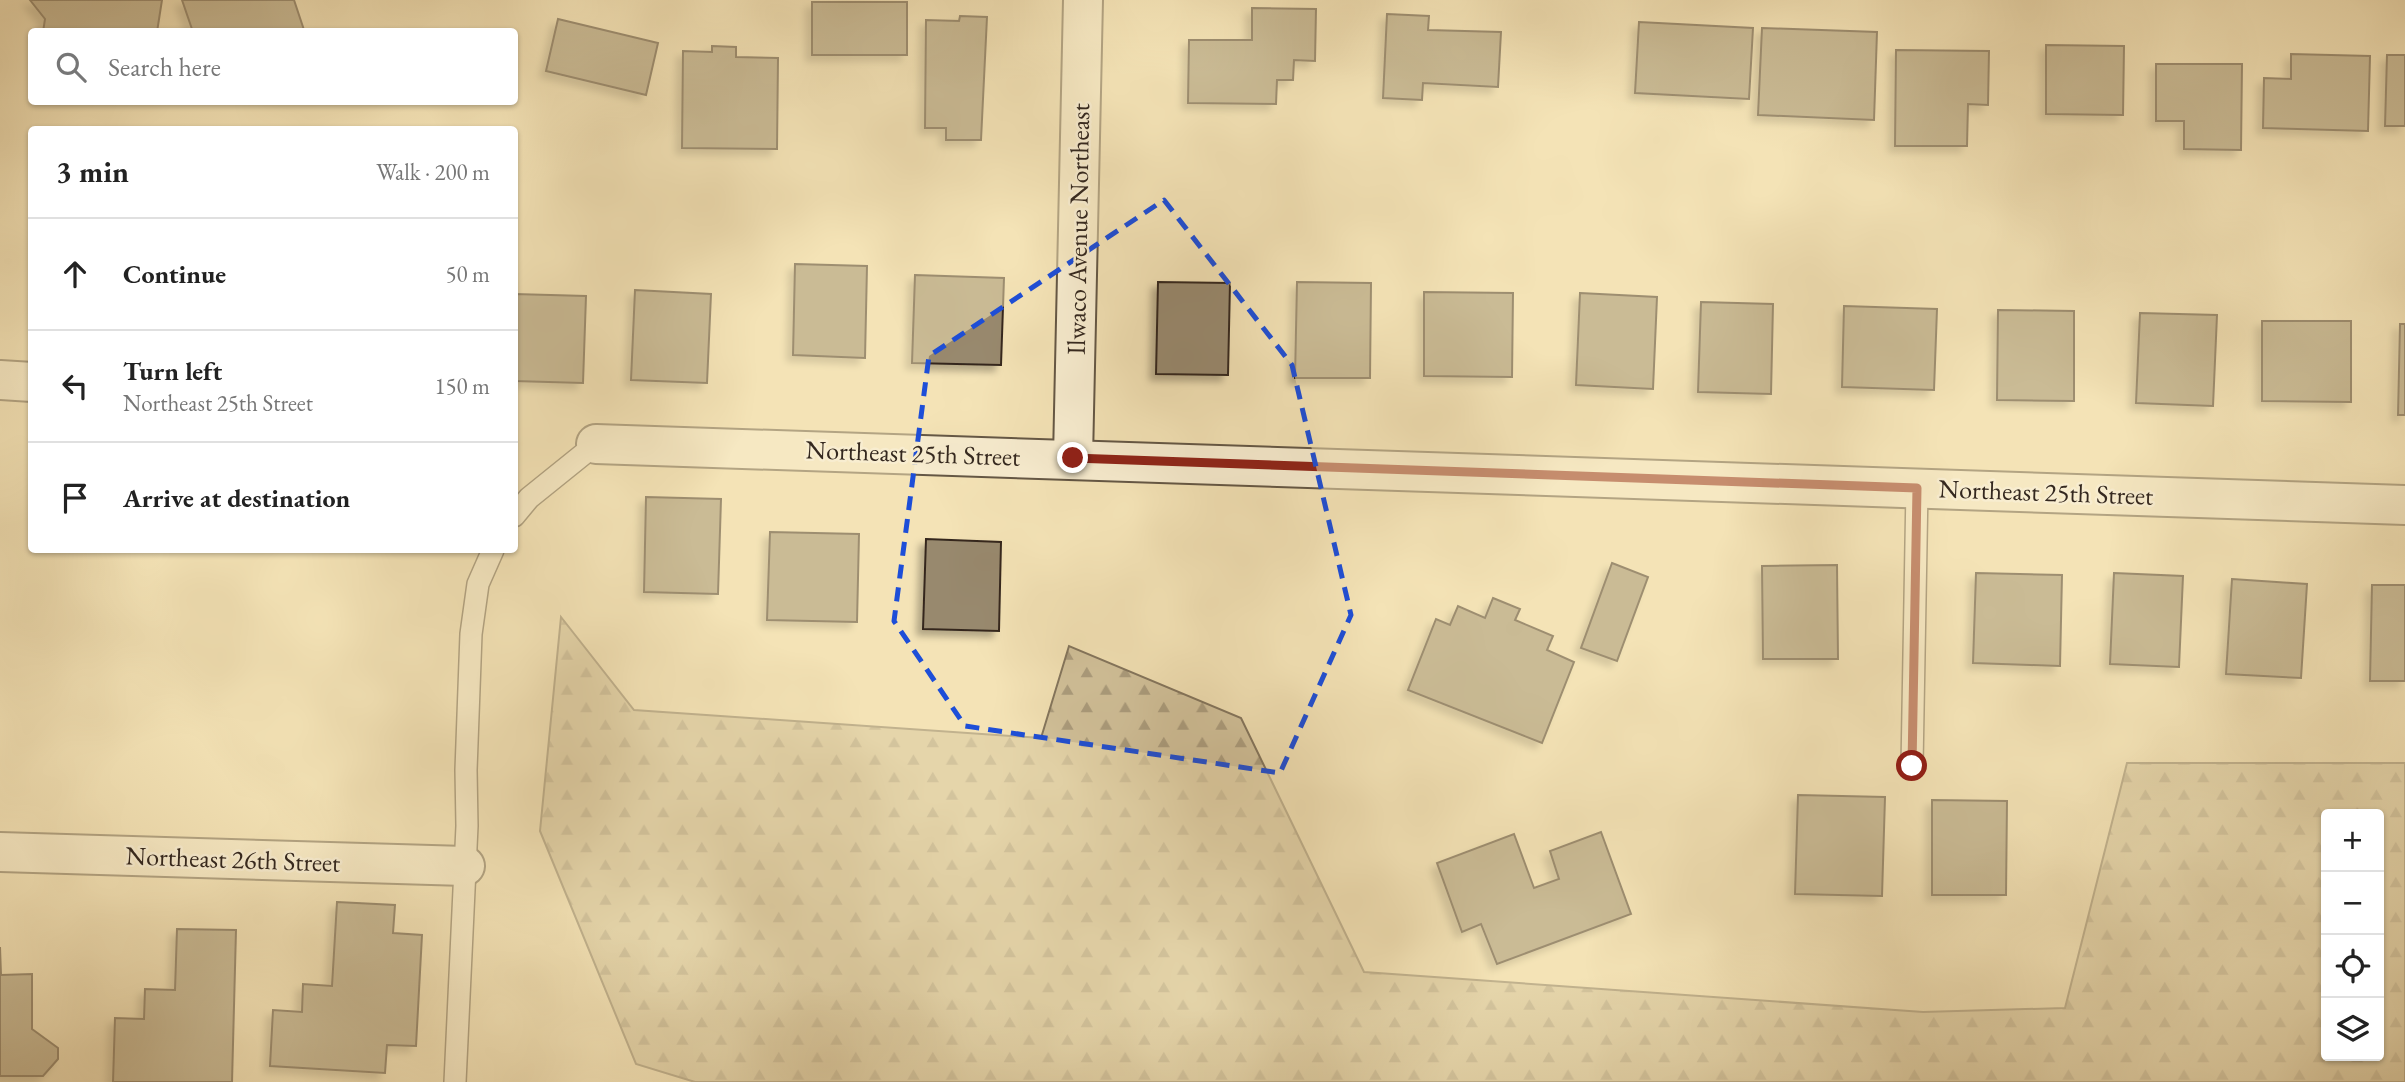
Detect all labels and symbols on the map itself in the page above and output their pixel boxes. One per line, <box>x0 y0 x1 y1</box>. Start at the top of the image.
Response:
street label: Ilwaco Avenue Northeast <box>1059 103 1097 355</box>
street label: Northeast 25th Street <box>805 432 1021 474</box>
route end <box>1057 442 1088 473</box>
street label: Northeast 25th Street <box>1938 471 2154 513</box>
route start <box>1896 750 1927 781</box>
street label: Northeast 26th Street <box>125 838 341 880</box>

